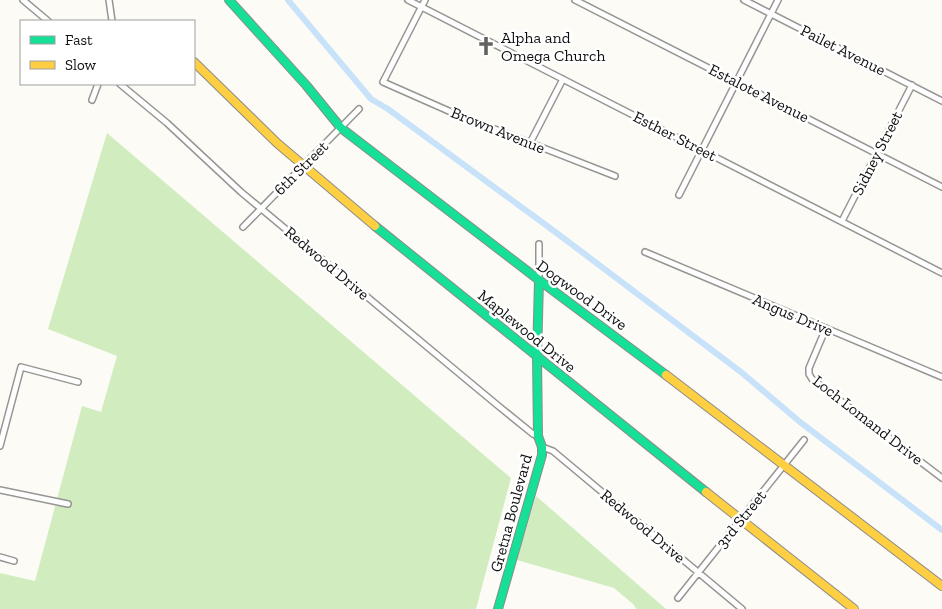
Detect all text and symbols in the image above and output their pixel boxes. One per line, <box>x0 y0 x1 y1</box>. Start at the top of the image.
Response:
legend <box>20 20 195 85</box>
street label: Pailet Avenue <box>797 20 889 80</box>
place label: Alpha and Omega Church <box>501 28 606 65</box>
text: Fast <box>65 31 93 49</box>
church icon: Alpha and Omega Church <box>475 35 497 57</box>
text: Slow <box>65 56 97 74</box>
street label: Estalote Avenue <box>706 60 812 126</box>
street label: Brown Avenue <box>448 103 548 157</box>
street label: Esther Street <box>630 107 720 165</box>
street label: Sidney Street <box>848 108 906 198</box>
street label: 6th Street <box>270 137 332 199</box>
street label: Redwood Drive <box>281 222 373 304</box>
street label: Dogwood Drive <box>533 256 631 334</box>
street label: Maplewood Drive <box>474 286 580 376</box>
street label: Angus Drive <box>750 290 836 340</box>
street label: Loch Lomand Drive <box>809 371 927 469</box>
street label: Gretna Boulevard <box>486 452 536 574</box>
street label: Redwood Drive <box>597 485 689 567</box>
street label: 3rd Street <box>712 486 770 552</box>

